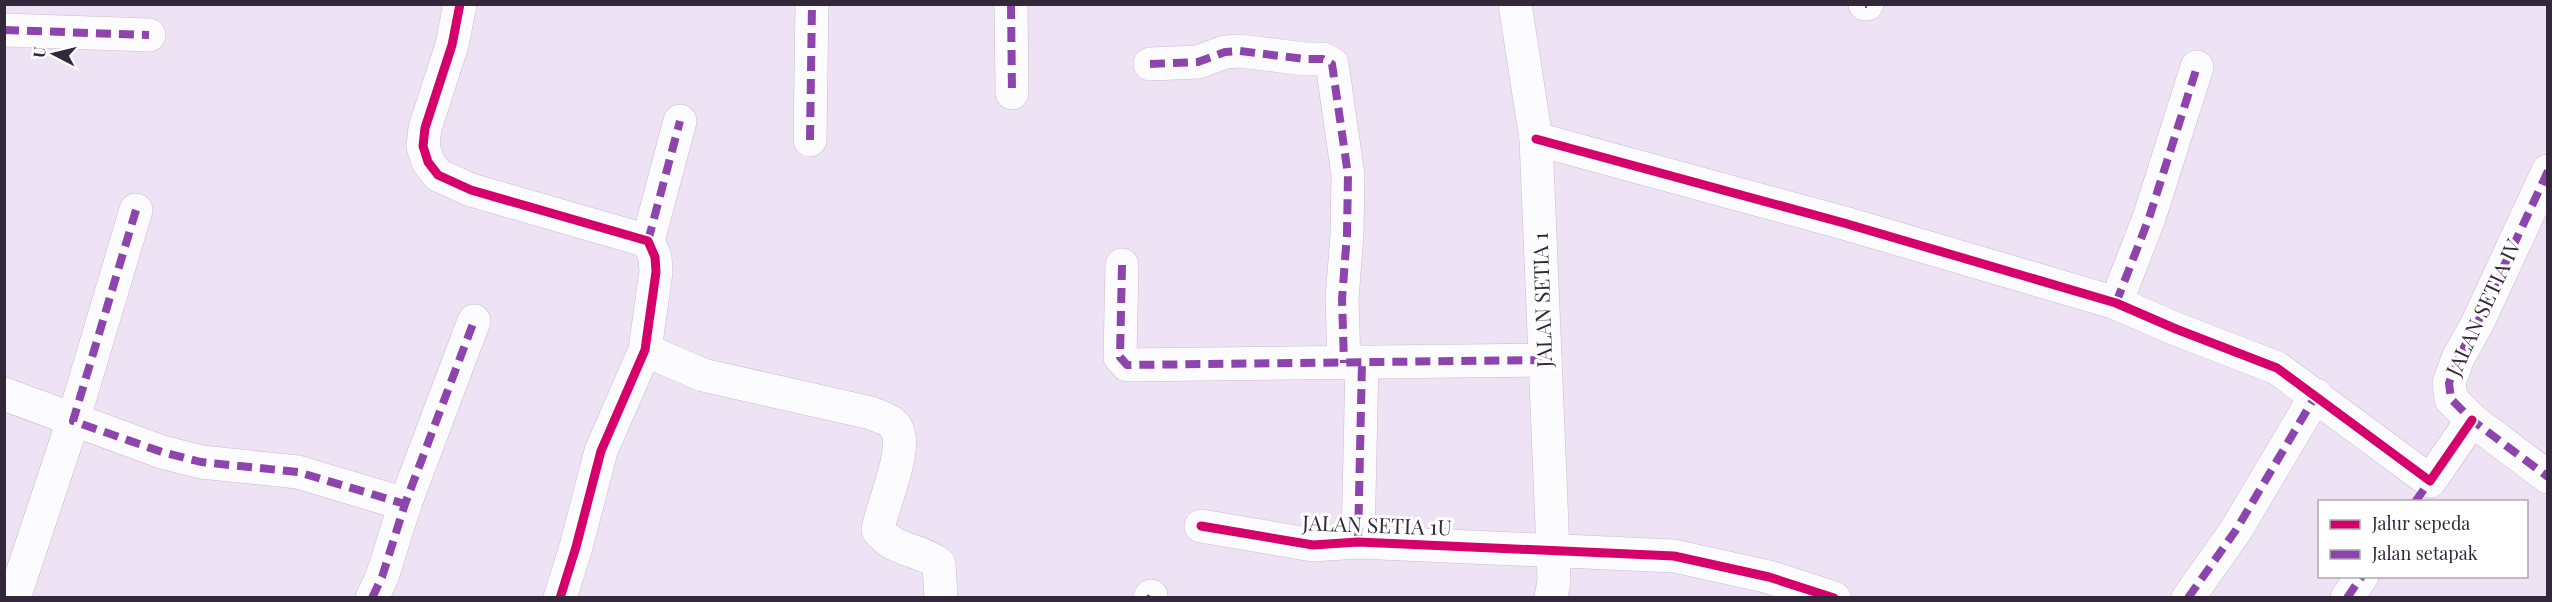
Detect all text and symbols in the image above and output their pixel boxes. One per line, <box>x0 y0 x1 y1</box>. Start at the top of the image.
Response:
north arrow <box>24 24 84 84</box>
text: U <box>28 45 50 59</box>
street label: JALAN SETIA 1 <box>1525 232 1557 369</box>
street label: JALAN SETIA IV <box>2438 234 2526 381</box>
legend <box>2318 500 2528 578</box>
street label: JALAN SETIA 1U <box>1301 507 1452 541</box>
text: Jalur sepeda <box>2371 511 2470 535</box>
text: Jalan setapak <box>2371 541 2478 565</box>

